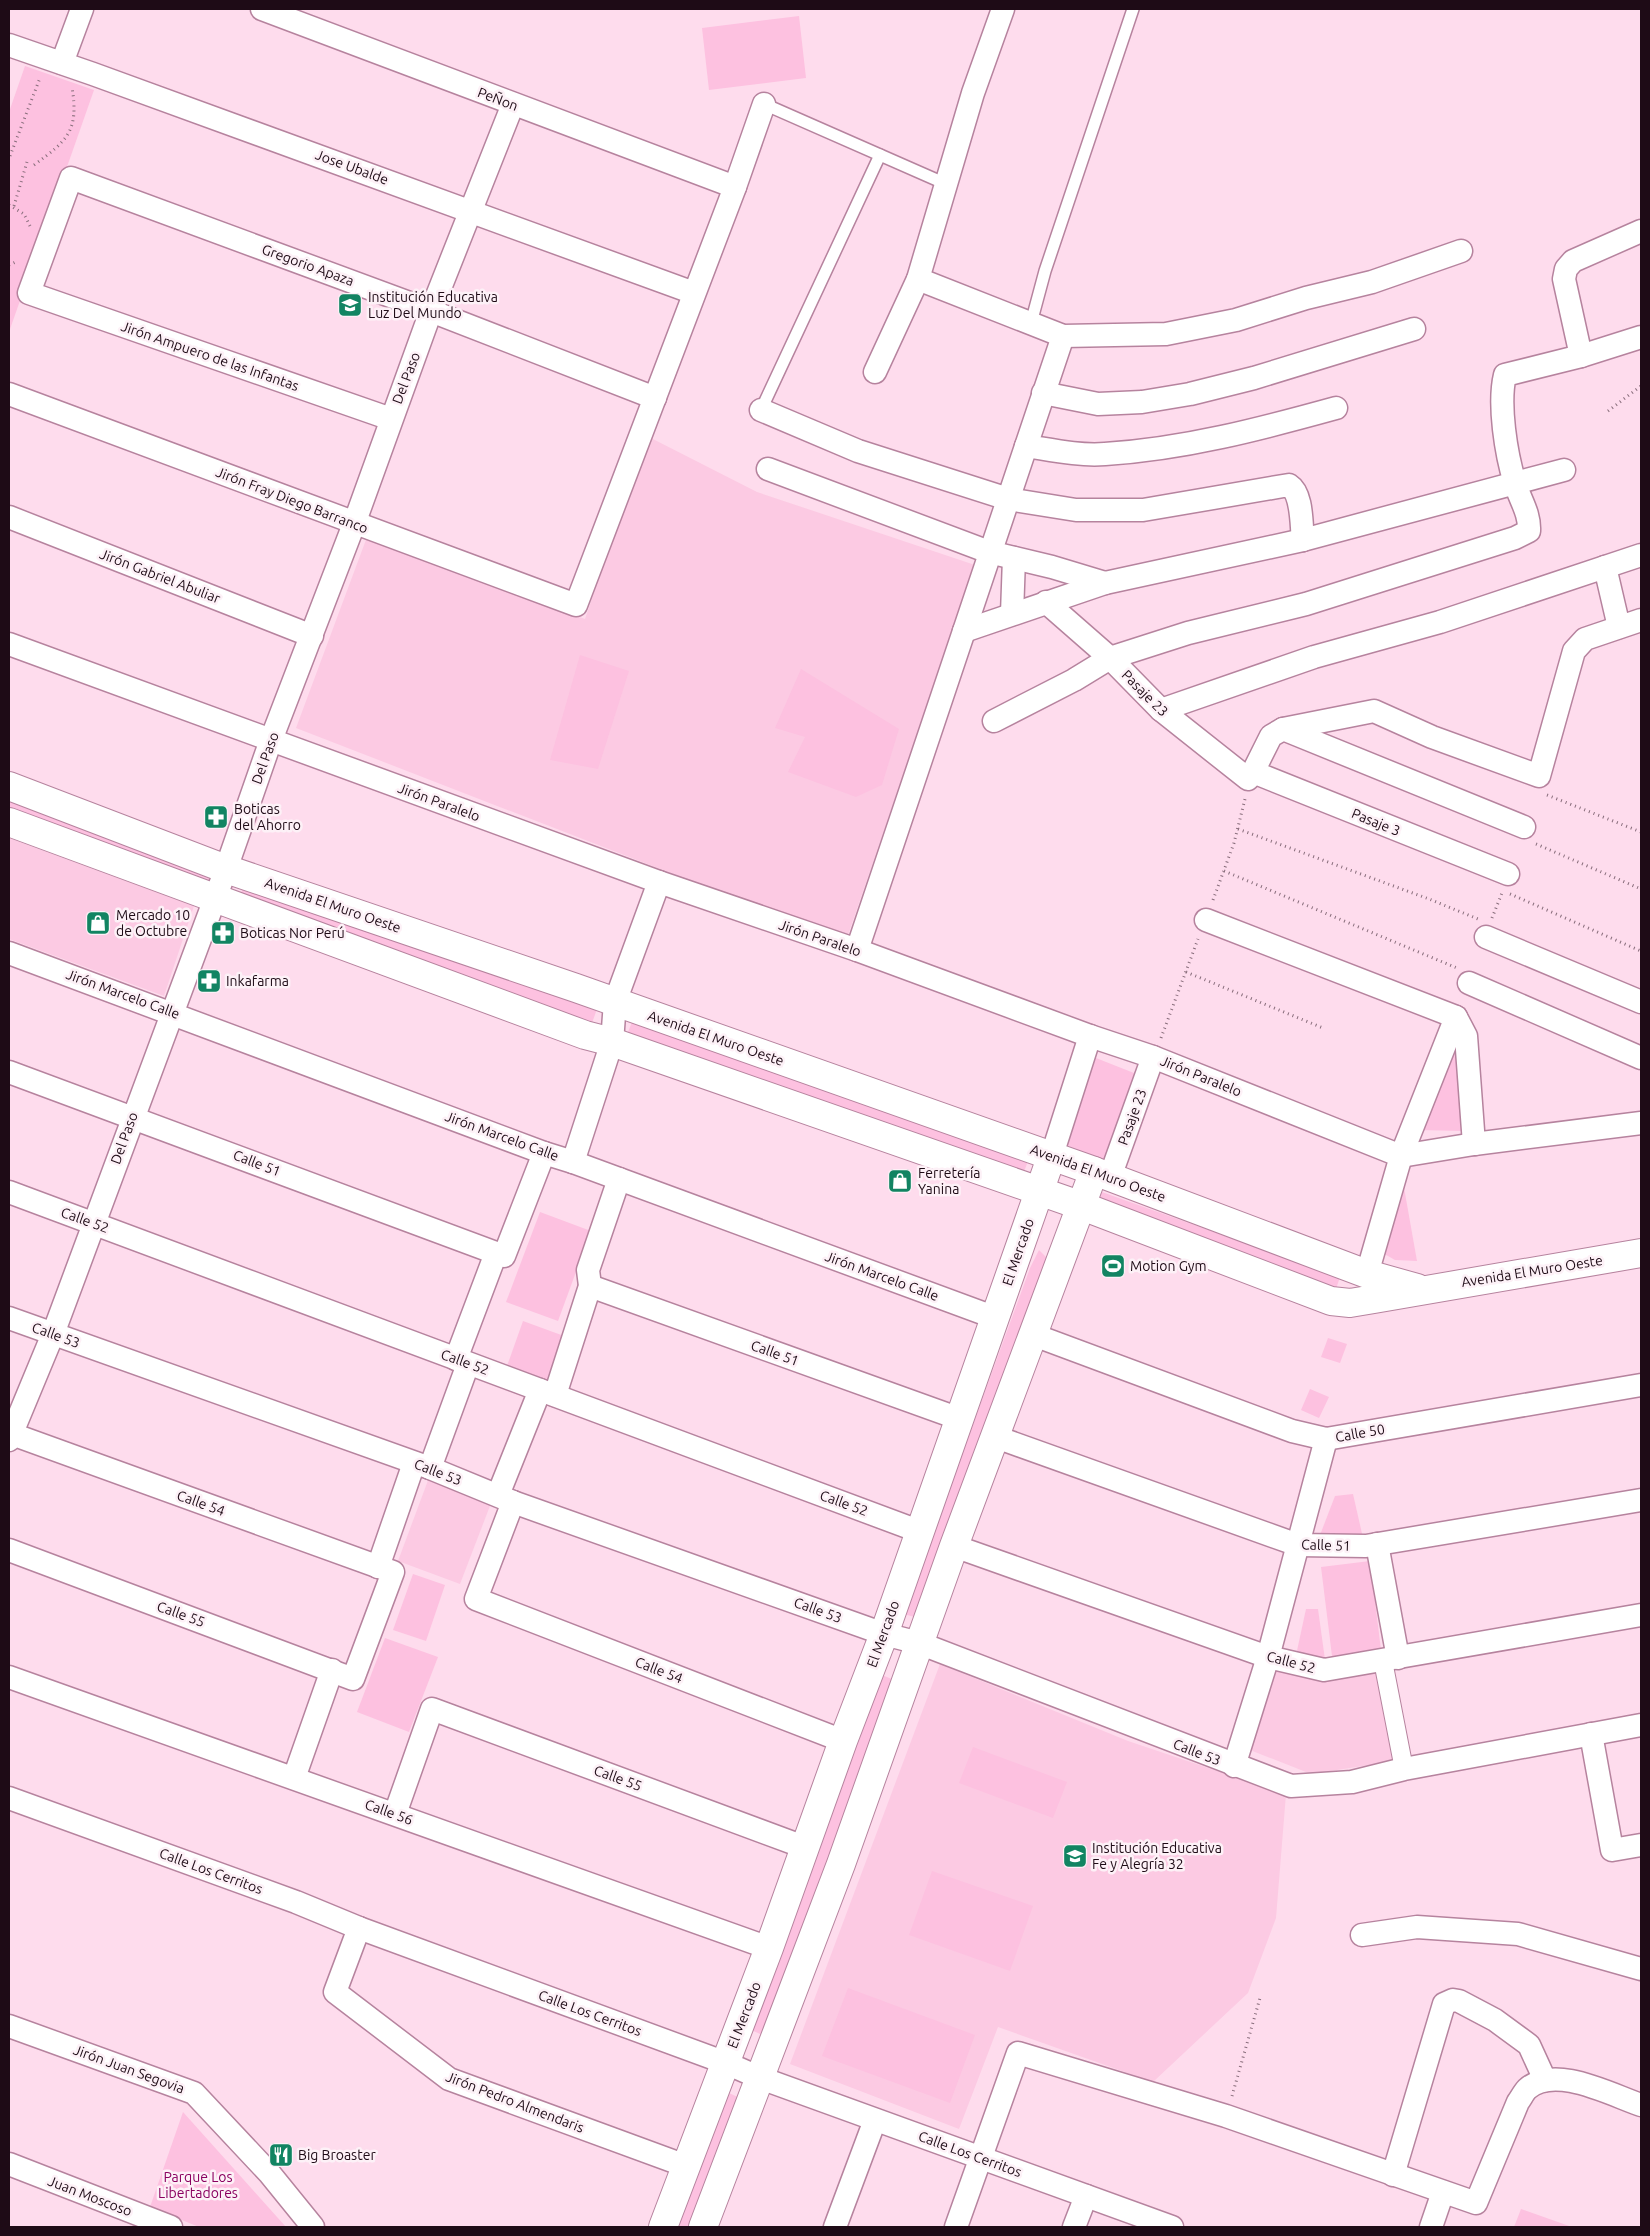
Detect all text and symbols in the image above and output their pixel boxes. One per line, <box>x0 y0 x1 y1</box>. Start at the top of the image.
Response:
street label: PeÑon <box>476 83 521 114</box>
street label: Jose Ubalde <box>313 146 391 188</box>
street label: Gregorio Apaza <box>260 241 356 289</box>
place label: Institución Educativa Luz Del Mundo <box>368 289 498 321</box>
school or university icon: Institución Educativa Luz Del Mundo <box>337 292 363 318</box>
street label: Jirón Ampuero de las Infantas <box>119 318 301 394</box>
street label: Del Paso <box>389 350 423 406</box>
street label: Jirón Fray Diego Barranco <box>214 464 370 536</box>
street label: Jirón Gabriel Abuliar <box>97 546 223 607</box>
street label: Pasaje 23 <box>1119 667 1171 719</box>
street label: Del Paso <box>248 730 282 786</box>
street label: Jirón Paralelo <box>396 780 482 824</box>
place label: Boticas del Ahorro <box>234 801 301 833</box>
pharmacy icon: Boticas del Ahorro <box>203 804 229 830</box>
street label: Pasaje 3 <box>1349 805 1403 839</box>
street label: Avenida El Muro Oeste <box>263 874 403 936</box>
place label: Mercado 10 de Octubre <box>116 907 190 939</box>
shop icon: Mercado 10 de Octubre <box>85 910 111 936</box>
street label: Jirón Paralelo <box>777 916 863 960</box>
pharmacy icon: Boticas Nor Perú <box>210 920 236 946</box>
place label: Boticas Nor Perú <box>240 925 345 941</box>
street label: Jirón Marcelo Calle <box>64 966 182 1022</box>
pharmacy icon: Inkafarma <box>196 968 222 994</box>
place label: Inkafarma <box>226 973 289 989</box>
street label: Avenida El Muro Oeste <box>646 1007 786 1069</box>
street label: Jirón Paralelo <box>1158 1052 1244 1100</box>
street label: Pasaje 23 <box>1114 1087 1150 1147</box>
street label: Jirón Marcelo Calle <box>443 1108 561 1164</box>
street label: Del Paso <box>107 1110 141 1166</box>
street label: Avenida El Muro Oeste <box>1028 1141 1168 1205</box>
street label: Calle 51 <box>231 1147 283 1179</box>
place label: Ferretería Yanina <box>918 1165 981 1197</box>
shop icon: Ferretería Yanina <box>887 1168 913 1194</box>
street label: Calle 52 <box>59 1204 111 1236</box>
street label: El Mercado <box>999 1216 1037 1288</box>
street label: Jirón Marcelo Calle <box>823 1248 941 1304</box>
street label: Avenida El Muro Oeste <box>1460 1252 1604 1290</box>
sports icon: Motion Gym <box>1100 1253 1126 1279</box>
place label: Motion Gym <box>1130 1258 1207 1274</box>
street label: Calle 53 <box>30 1319 82 1351</box>
street label: Calle 51 <box>749 1337 801 1369</box>
street label: Calle 52 <box>439 1346 491 1378</box>
street label: Calle 50 <box>1334 1421 1386 1445</box>
street label: Calle 53 <box>412 1456 464 1488</box>
street label: Calle 54 <box>175 1487 227 1519</box>
street label: Calle 52 <box>818 1487 870 1519</box>
street label: Calle 51 <box>1301 1536 1351 1554</box>
street label: Calle 53 <box>792 1594 844 1626</box>
street label: Calle 55 <box>155 1598 207 1630</box>
street label: El Mercado <box>864 1598 902 1670</box>
street label: Calle 52 <box>1265 1648 1317 1676</box>
street label: Calle 54 <box>633 1654 685 1686</box>
street label: Calle 53 <box>1171 1736 1223 1768</box>
street label: Calle 55 <box>592 1762 644 1794</box>
street label: Calle 56 <box>363 1796 415 1828</box>
place label: Institución Educativa Fe y Alegría 32 <box>1092 1840 1222 1872</box>
school or university icon: Institución Educativa Fe y Alegría 32 <box>1062 1843 1088 1869</box>
street label: Calle Los Cerritos <box>157 1845 265 1897</box>
street label: El Mercado <box>724 1979 764 2051</box>
street label: Calle Los Cerritos <box>536 1987 644 2039</box>
street label: Jirón Juan Segovia <box>71 2041 187 2097</box>
street label: Jirón Pedro Almendaris <box>444 2068 586 2136</box>
street label: Calle Los Cerritos <box>916 2128 1024 2180</box>
restaurant icon: Big Broaster <box>268 2142 294 2168</box>
place label: Big Broaster <box>298 2147 376 2163</box>
park label: Parque Los Libertadores <box>158 2169 238 2201</box>
street label: Juan Moscoso <box>46 2173 134 2219</box>

